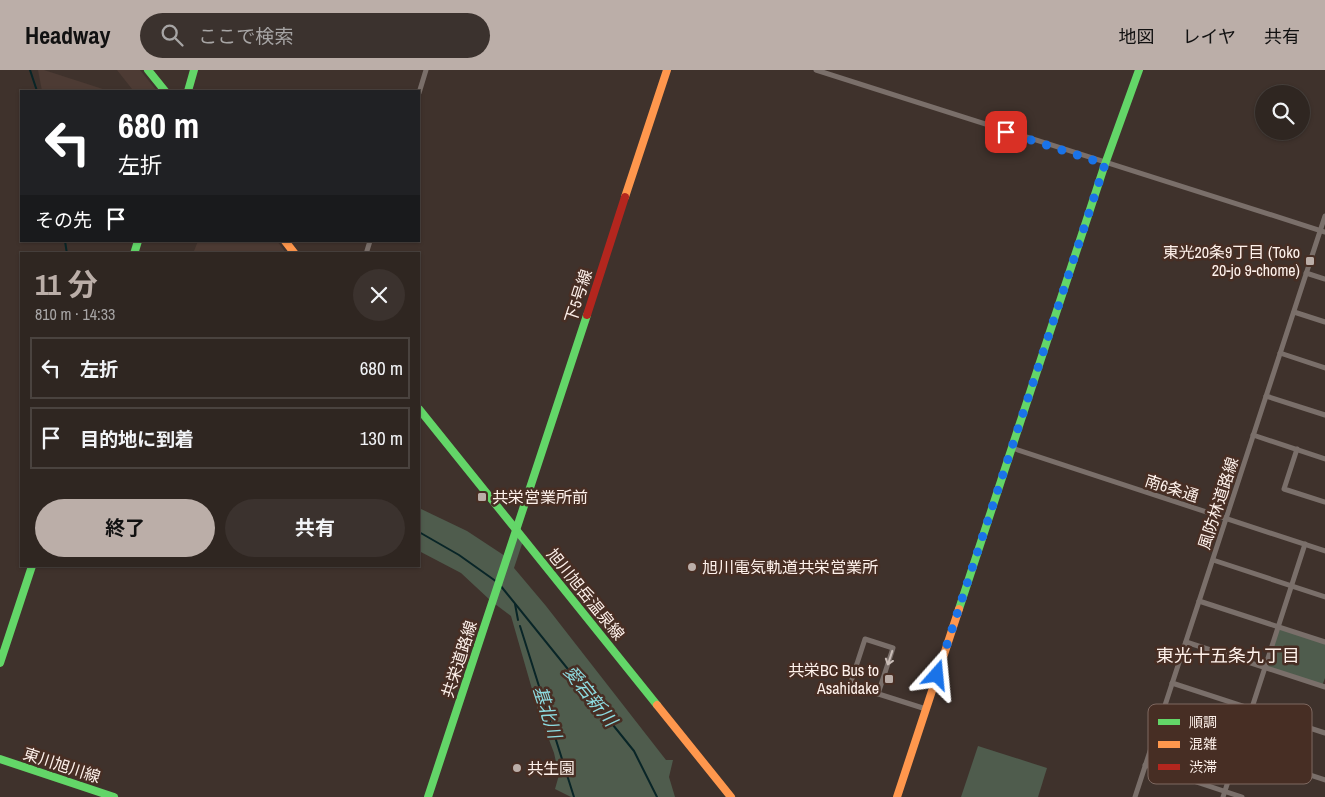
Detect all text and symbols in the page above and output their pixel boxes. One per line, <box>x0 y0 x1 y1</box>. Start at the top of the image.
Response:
search box <box>140 13 490 58</box>
text: Headway <box>25 19 110 51</box>
icon: search <box>158 21 186 49</box>
text: ここで検索 <box>198 23 293 49</box>
text: 地図 <box>1119 24 1155 49</box>
text: レイヤ <box>1183 24 1236 49</box>
text: 共有 <box>1264 24 1300 49</box>
map controls <box>1255 85 1310 140</box>
button: search <box>1255 85 1310 140</box>
text: 680 m <box>118 102 199 149</box>
icon: left <box>35 110 100 175</box>
pin <box>985 111 1027 153</box>
icon: arrive <box>992 118 1020 146</box>
text: 左折 <box>118 150 162 180</box>
icon: arrive <box>102 205 130 233</box>
text: その先 <box>35 207 92 233</box>
place label: 東光20条9丁目 (Toko 20-jo 9-chome) <box>1162 241 1300 281</box>
marker: 東光20条9丁目 (Toko 20-jo 9-chome) <box>1304 255 1316 267</box>
text: 11 分 <box>35 264 98 304</box>
street label: 下5号線 <box>559 266 597 326</box>
button: close <box>353 269 405 321</box>
text: 810 m · 14:33 <box>35 303 115 325</box>
icon: left <box>37 354 65 382</box>
text: 680 m <box>360 355 403 381</box>
text: 左折 <box>80 356 118 382</box>
icon: arrive <box>37 424 65 452</box>
text: 130 m <box>360 425 403 451</box>
text: 目的地に到着 <box>80 426 194 452</box>
street label: 風防林道路線 <box>1193 454 1243 552</box>
street label: 南6条通 <box>1142 469 1202 507</box>
place label: 共栄営業所前 <box>492 486 588 508</box>
marker: 共栄営業所前 <box>476 491 488 503</box>
button: 終了 <box>35 499 215 557</box>
button: 共有 <box>225 499 405 557</box>
street label: 旭川旭岳温泉線 <box>542 544 630 644</box>
place label: 旭川電気軌道共栄営業所 <box>702 556 878 578</box>
marker: 旭川電気軌道共栄営業所 <box>686 561 698 573</box>
street label: 共栄道路線 <box>436 618 482 700</box>
district label: 東光十五条九丁目 <box>1156 643 1300 668</box>
position arrow <box>910 648 962 700</box>
one-way arrow <box>885 650 894 665</box>
place label: 共栄BC Bus to Asahidake <box>788 659 879 699</box>
water label: 愛宕新川 <box>558 660 624 733</box>
marker: 共栄BC Bus to Asahidake <box>883 673 895 685</box>
water label: 基北川 <box>527 682 568 743</box>
legend <box>1148 704 1312 784</box>
text: 順調 <box>1189 713 1217 731</box>
text: 混雑 <box>1189 735 1217 753</box>
street label: 東川旭川線 <box>21 742 103 788</box>
place label: 共生園 <box>527 757 575 779</box>
text: 渋滞 <box>1189 758 1217 776</box>
marker: 共生園 <box>511 762 523 774</box>

